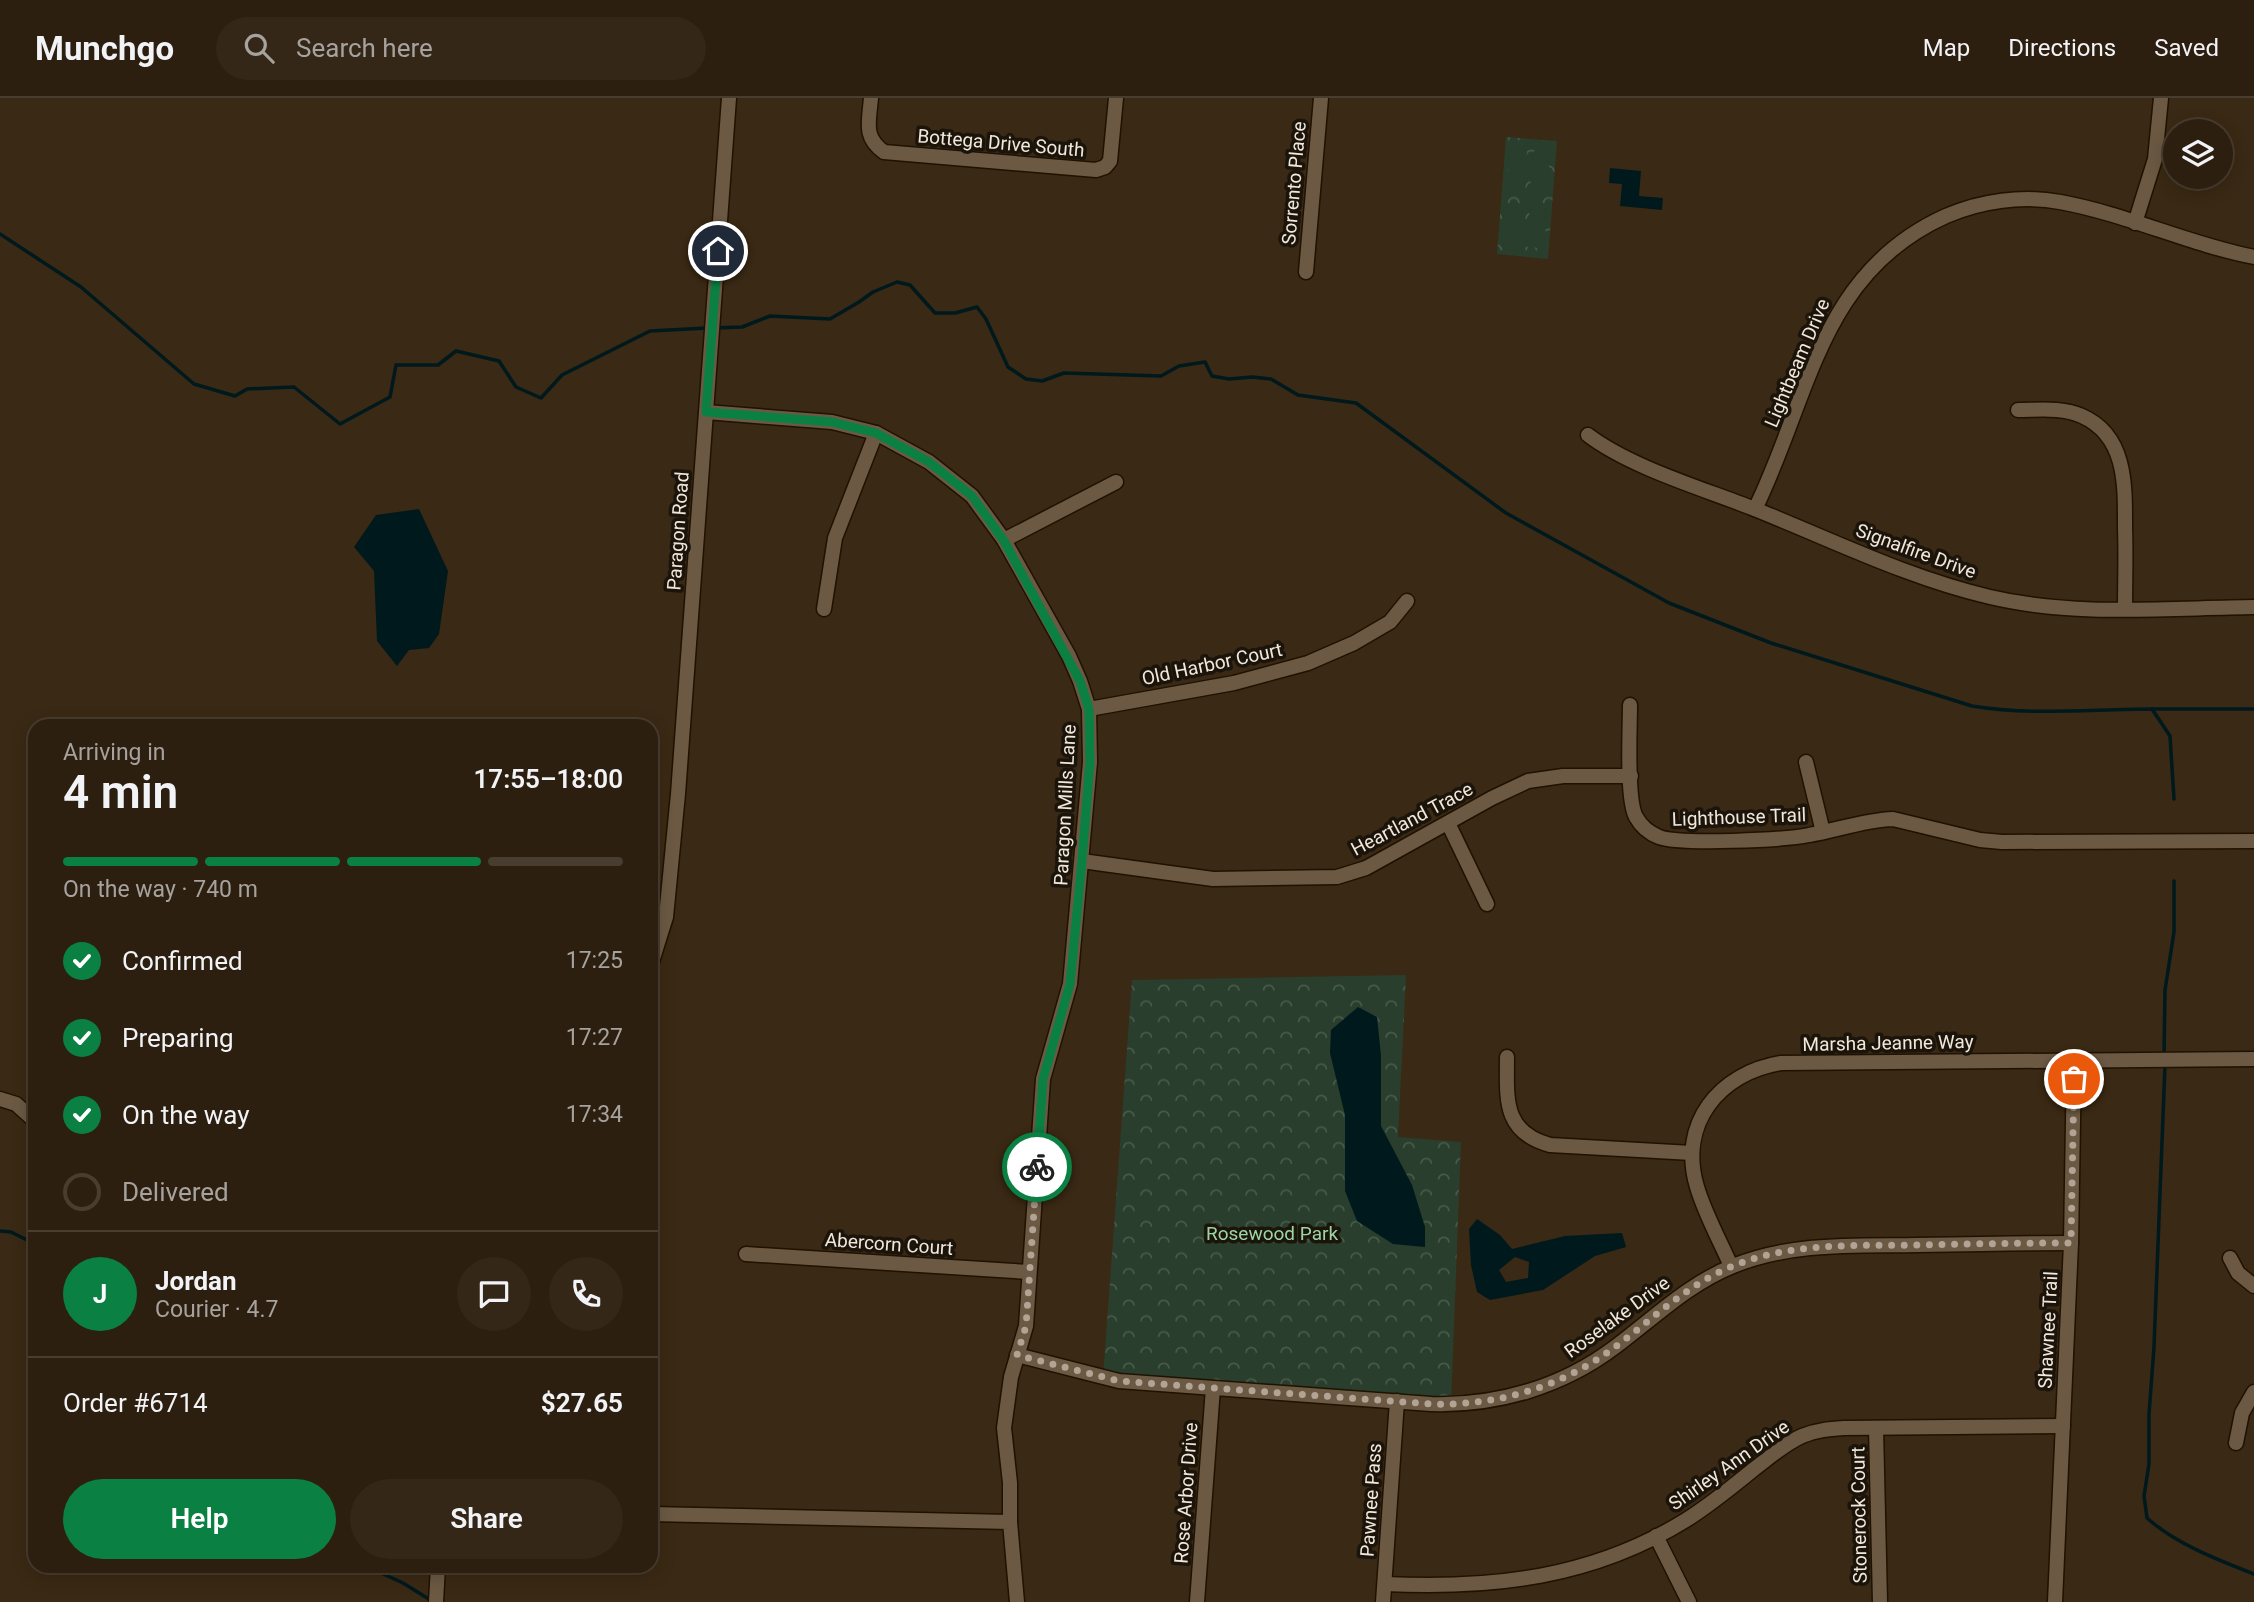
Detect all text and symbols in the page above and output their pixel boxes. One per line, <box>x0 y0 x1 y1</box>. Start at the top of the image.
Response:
search box <box>216 17 706 80</box>
text: Munchgo <box>35 29 174 68</box>
icon: search <box>240 29 278 67</box>
text: Search here <box>296 33 433 63</box>
text: Map <box>1923 34 1970 62</box>
text: Directions <box>2008 34 2116 62</box>
text: Saved <box>2154 34 2219 62</box>
map controls <box>2163 119 2233 189</box>
button: layers <box>2163 119 2233 189</box>
street label: Sorrento Place <box>1277 120 1311 246</box>
street label: Bottega Drive South <box>917 124 1085 162</box>
pin <box>688 221 748 281</box>
icon: home <box>699 232 737 270</box>
street label: Lightbeam Drive <box>1760 295 1834 431</box>
street label: Paragon Road <box>662 471 694 591</box>
street label: Signalfire Drive <box>1853 519 1979 583</box>
street label: Old Harbor Court <box>1140 638 1284 690</box>
street label: Paragon Mills Lane <box>1049 724 1081 886</box>
text: Arriving in <box>63 739 166 766</box>
text: 17:55–18:00 <box>473 764 623 794</box>
text: 4 min <box>63 765 178 819</box>
street label: Heartland Trace <box>1347 777 1477 861</box>
street label: Lighthouse Trail <box>1671 803 1807 831</box>
text: On the way · 740 m <box>63 876 258 903</box>
icon: check <box>63 942 101 980</box>
text: Confirmed <box>122 946 243 976</box>
text: 17:25 <box>566 947 623 974</box>
icon: check <box>63 1019 101 1057</box>
text: Preparing <box>122 1023 234 1053</box>
text: 17:27 <box>566 1024 623 1051</box>
street label: Marsha Jeanne Way <box>1802 1030 1974 1056</box>
pin <box>2044 1049 2104 1109</box>
icon: bag <box>2055 1060 2093 1098</box>
icon: check <box>63 1096 101 1134</box>
text: On the way <box>122 1100 250 1130</box>
text: 17:34 <box>566 1101 623 1128</box>
courier <box>1002 1132 1072 1202</box>
icon: bike <box>1018 1148 1056 1186</box>
text: Delivered <box>122 1177 229 1207</box>
park label: Rosewood Park <box>1206 1222 1338 1245</box>
street label: Abercorn Court <box>824 1228 954 1260</box>
button: chat <box>457 1257 531 1331</box>
button: phone <box>549 1257 623 1331</box>
text: Jordan <box>155 1266 237 1296</box>
street label: Roselake Drive <box>1560 1271 1674 1363</box>
street label: Shawnee Trail <box>2033 1271 2063 1389</box>
text: J <box>93 1279 107 1309</box>
text: Courier · 4.7 <box>155 1296 278 1323</box>
text: Order #6714 <box>63 1388 208 1418</box>
text: $27.65 <box>541 1388 623 1418</box>
street label: Shirley Ann Drive <box>1664 1415 1794 1515</box>
street label: Rose Arbor Drive <box>1170 1422 1202 1564</box>
street label: Pawnee Pass <box>1356 1442 1386 1558</box>
street label: Stonerock Court <box>1846 1446 1872 1584</box>
button: Help <box>63 1479 336 1559</box>
button: Share <box>350 1479 623 1559</box>

